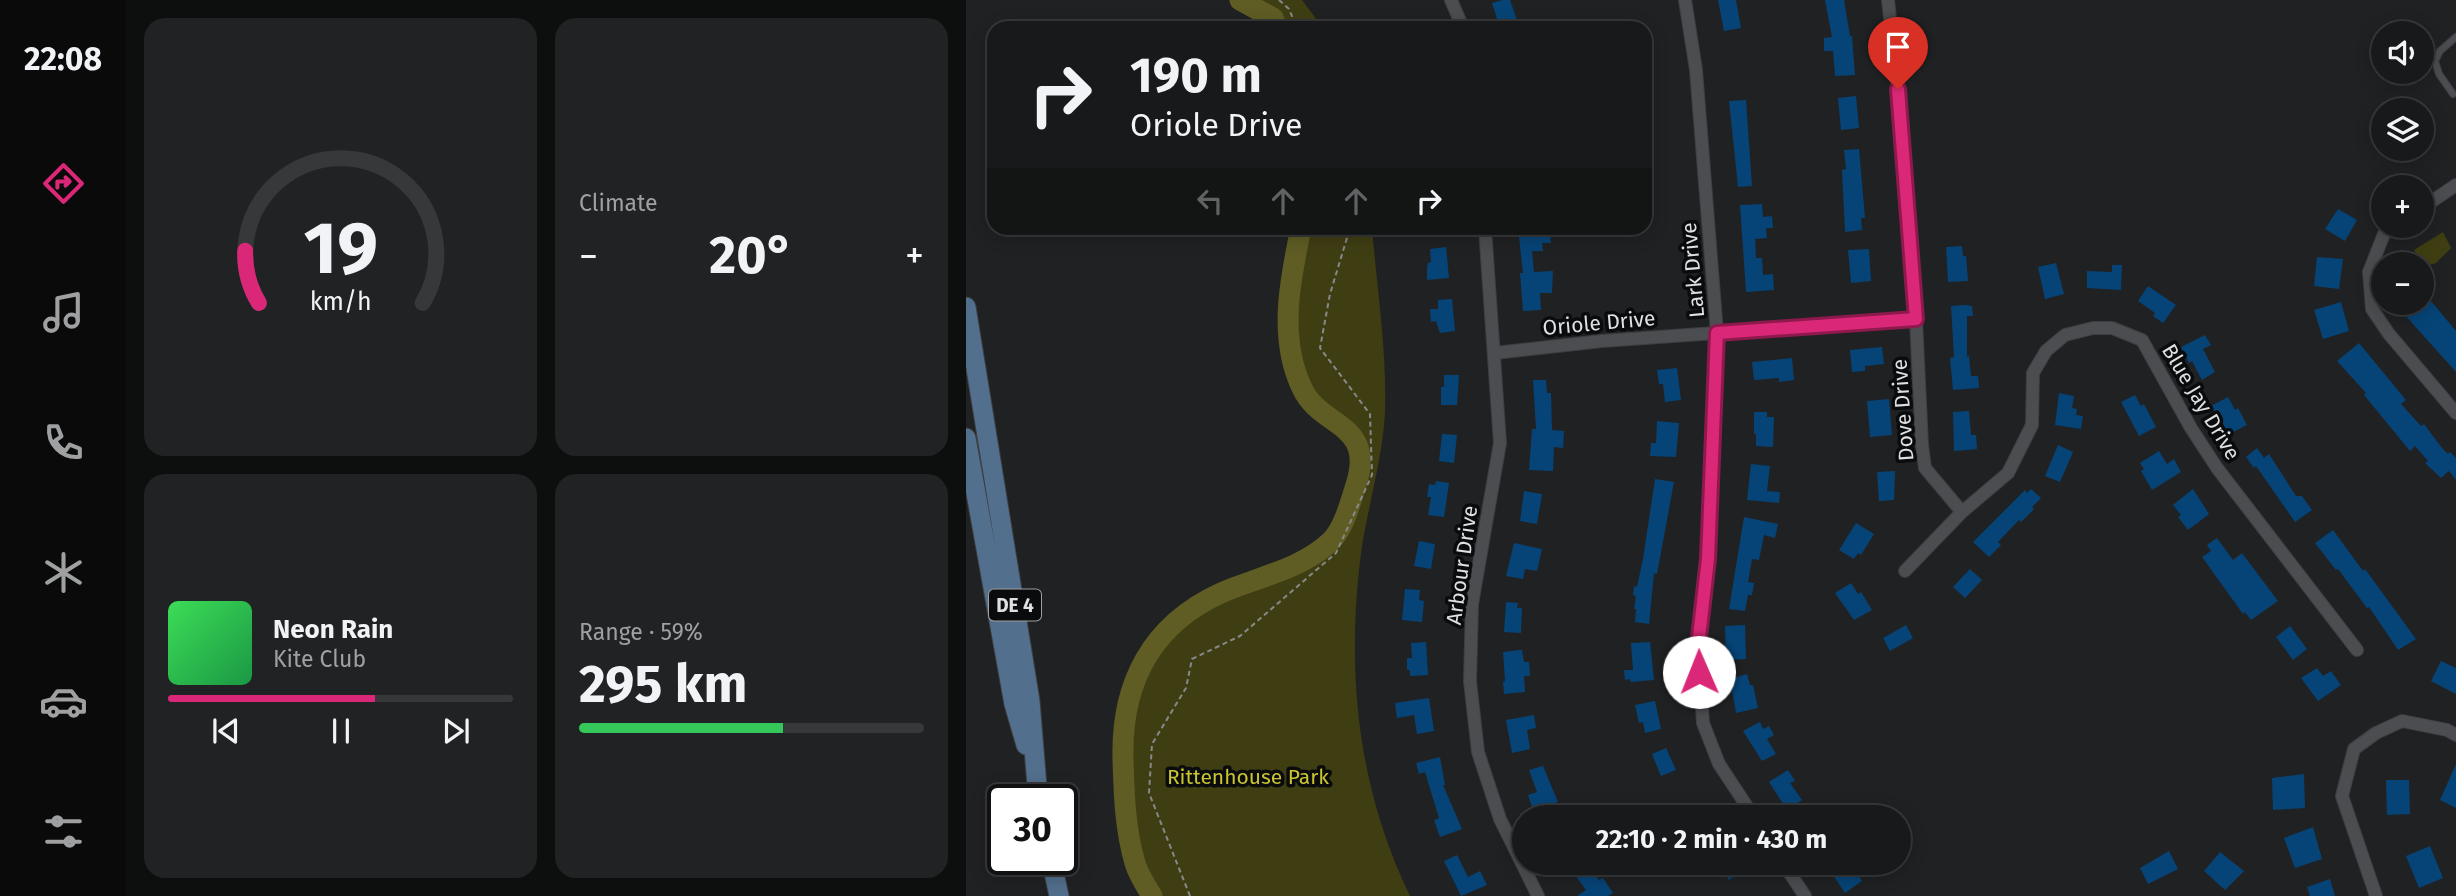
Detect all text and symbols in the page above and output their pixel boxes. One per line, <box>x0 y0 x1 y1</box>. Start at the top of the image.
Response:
pin <box>1868 17 1928 89</box>
map controls <box>2371 21 2434 315</box>
button: sound <box>2371 21 2434 84</box>
icon: arrive <box>1879 28 1917 66</box>
text: 22:08 <box>24 40 102 78</box>
text: 190 m <box>1130 46 1262 105</box>
icon: right <box>1015 49 1106 140</box>
button: layers <box>2371 98 2434 161</box>
text: Oriole Drive <box>1130 106 1302 144</box>
icon: directions <box>39 159 88 208</box>
button: + <box>2371 175 2434 238</box>
icon: left <box>1191 182 1229 220</box>
icon: ahead <box>1264 182 1302 220</box>
icon: ahead <box>1337 182 1375 220</box>
icon: right <box>1410 182 1448 220</box>
text: Climate <box>579 189 658 217</box>
text: 19 <box>303 205 378 292</box>
street label: Lark Drive <box>1676 221 1710 319</box>
text: 20° <box>709 224 794 287</box>
text: − <box>579 233 598 279</box>
text: + <box>905 233 924 279</box>
button: − <box>2371 252 2434 315</box>
text: km/h <box>310 287 371 317</box>
icon: music <box>39 288 88 337</box>
street label: Oriole Drive <box>1542 305 1656 341</box>
street label: Blue Jay Drive <box>2156 339 2246 465</box>
street label: Dove Drive <box>1886 358 1920 462</box>
icon: phone <box>39 418 88 467</box>
street label: Arbour Drive <box>1441 504 1483 626</box>
icon: climate <box>39 548 88 597</box>
road number: DE 4 <box>989 590 1041 620</box>
text: Neon Rain <box>273 614 393 645</box>
text: Range · 59% <box>579 618 703 646</box>
position arrow <box>1662 635 1736 709</box>
text: Kite Club <box>273 645 366 673</box>
text: 295 km <box>579 653 747 716</box>
icon: car <box>39 677 88 726</box>
icon: previous <box>207 712 245 750</box>
icon: pause <box>322 712 360 750</box>
icon: next <box>437 712 475 750</box>
park label: Rittenhouse Park <box>1167 764 1329 790</box>
speed limit sign: 30 <box>987 784 1078 875</box>
icon: filters <box>39 807 88 856</box>
text: 22:10 · 2 min · 430 m <box>1596 824 1827 855</box>

